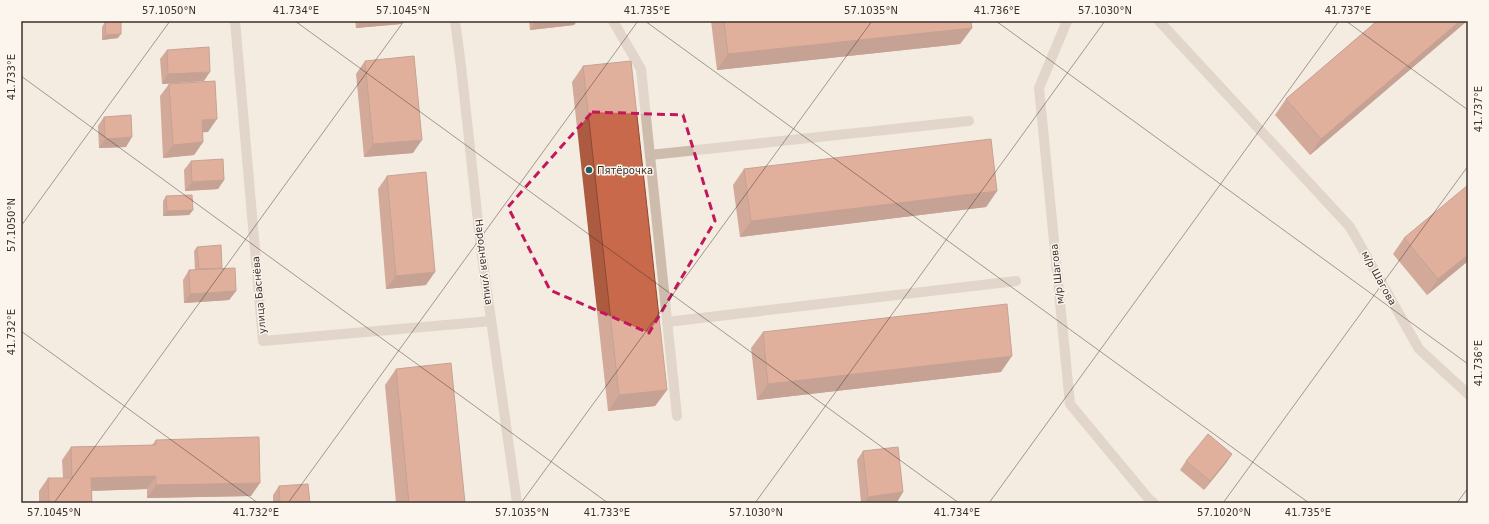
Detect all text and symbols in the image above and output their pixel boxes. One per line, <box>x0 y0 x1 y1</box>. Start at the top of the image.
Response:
text: 57.1050°N <box>142 5 196 16</box>
text: 41.734°E <box>273 5 319 16</box>
text: 57.1045°N <box>376 5 430 16</box>
text: 41.735°E <box>624 5 670 16</box>
text: 57.1035°N <box>844 5 898 16</box>
text: 41.736°E <box>974 5 1020 16</box>
text: 57.1030°N <box>1078 5 1132 16</box>
text: 41.737°E <box>1325 5 1371 16</box>
text: 41.733°E <box>6 54 17 100</box>
text: 41.737°E <box>1473 86 1484 132</box>
marker: Пятёрочка <box>584 165 594 175</box>
place label: Пятёрочка <box>597 165 653 176</box>
text: 57.1050°N <box>6 198 17 252</box>
street label: Народная улица <box>473 218 495 306</box>
street label: м/р Шагова <box>1048 243 1066 305</box>
street label: м/р Шагова <box>1359 249 1399 307</box>
street label: улица Баснёва <box>250 256 268 334</box>
text: 41.732°E <box>6 309 17 355</box>
text: 41.736°E <box>1473 340 1484 386</box>
text: 57.1045°N <box>27 507 81 518</box>
text: 41.732°E <box>233 507 279 518</box>
text: 57.1035°N <box>495 507 549 518</box>
text: 41.733°E <box>584 507 630 518</box>
text: 57.1030°N <box>729 507 783 518</box>
text: 41.734°E <box>934 507 980 518</box>
text: 57.1020°N <box>1197 507 1251 518</box>
text: 41.735°E <box>1285 507 1331 518</box>

